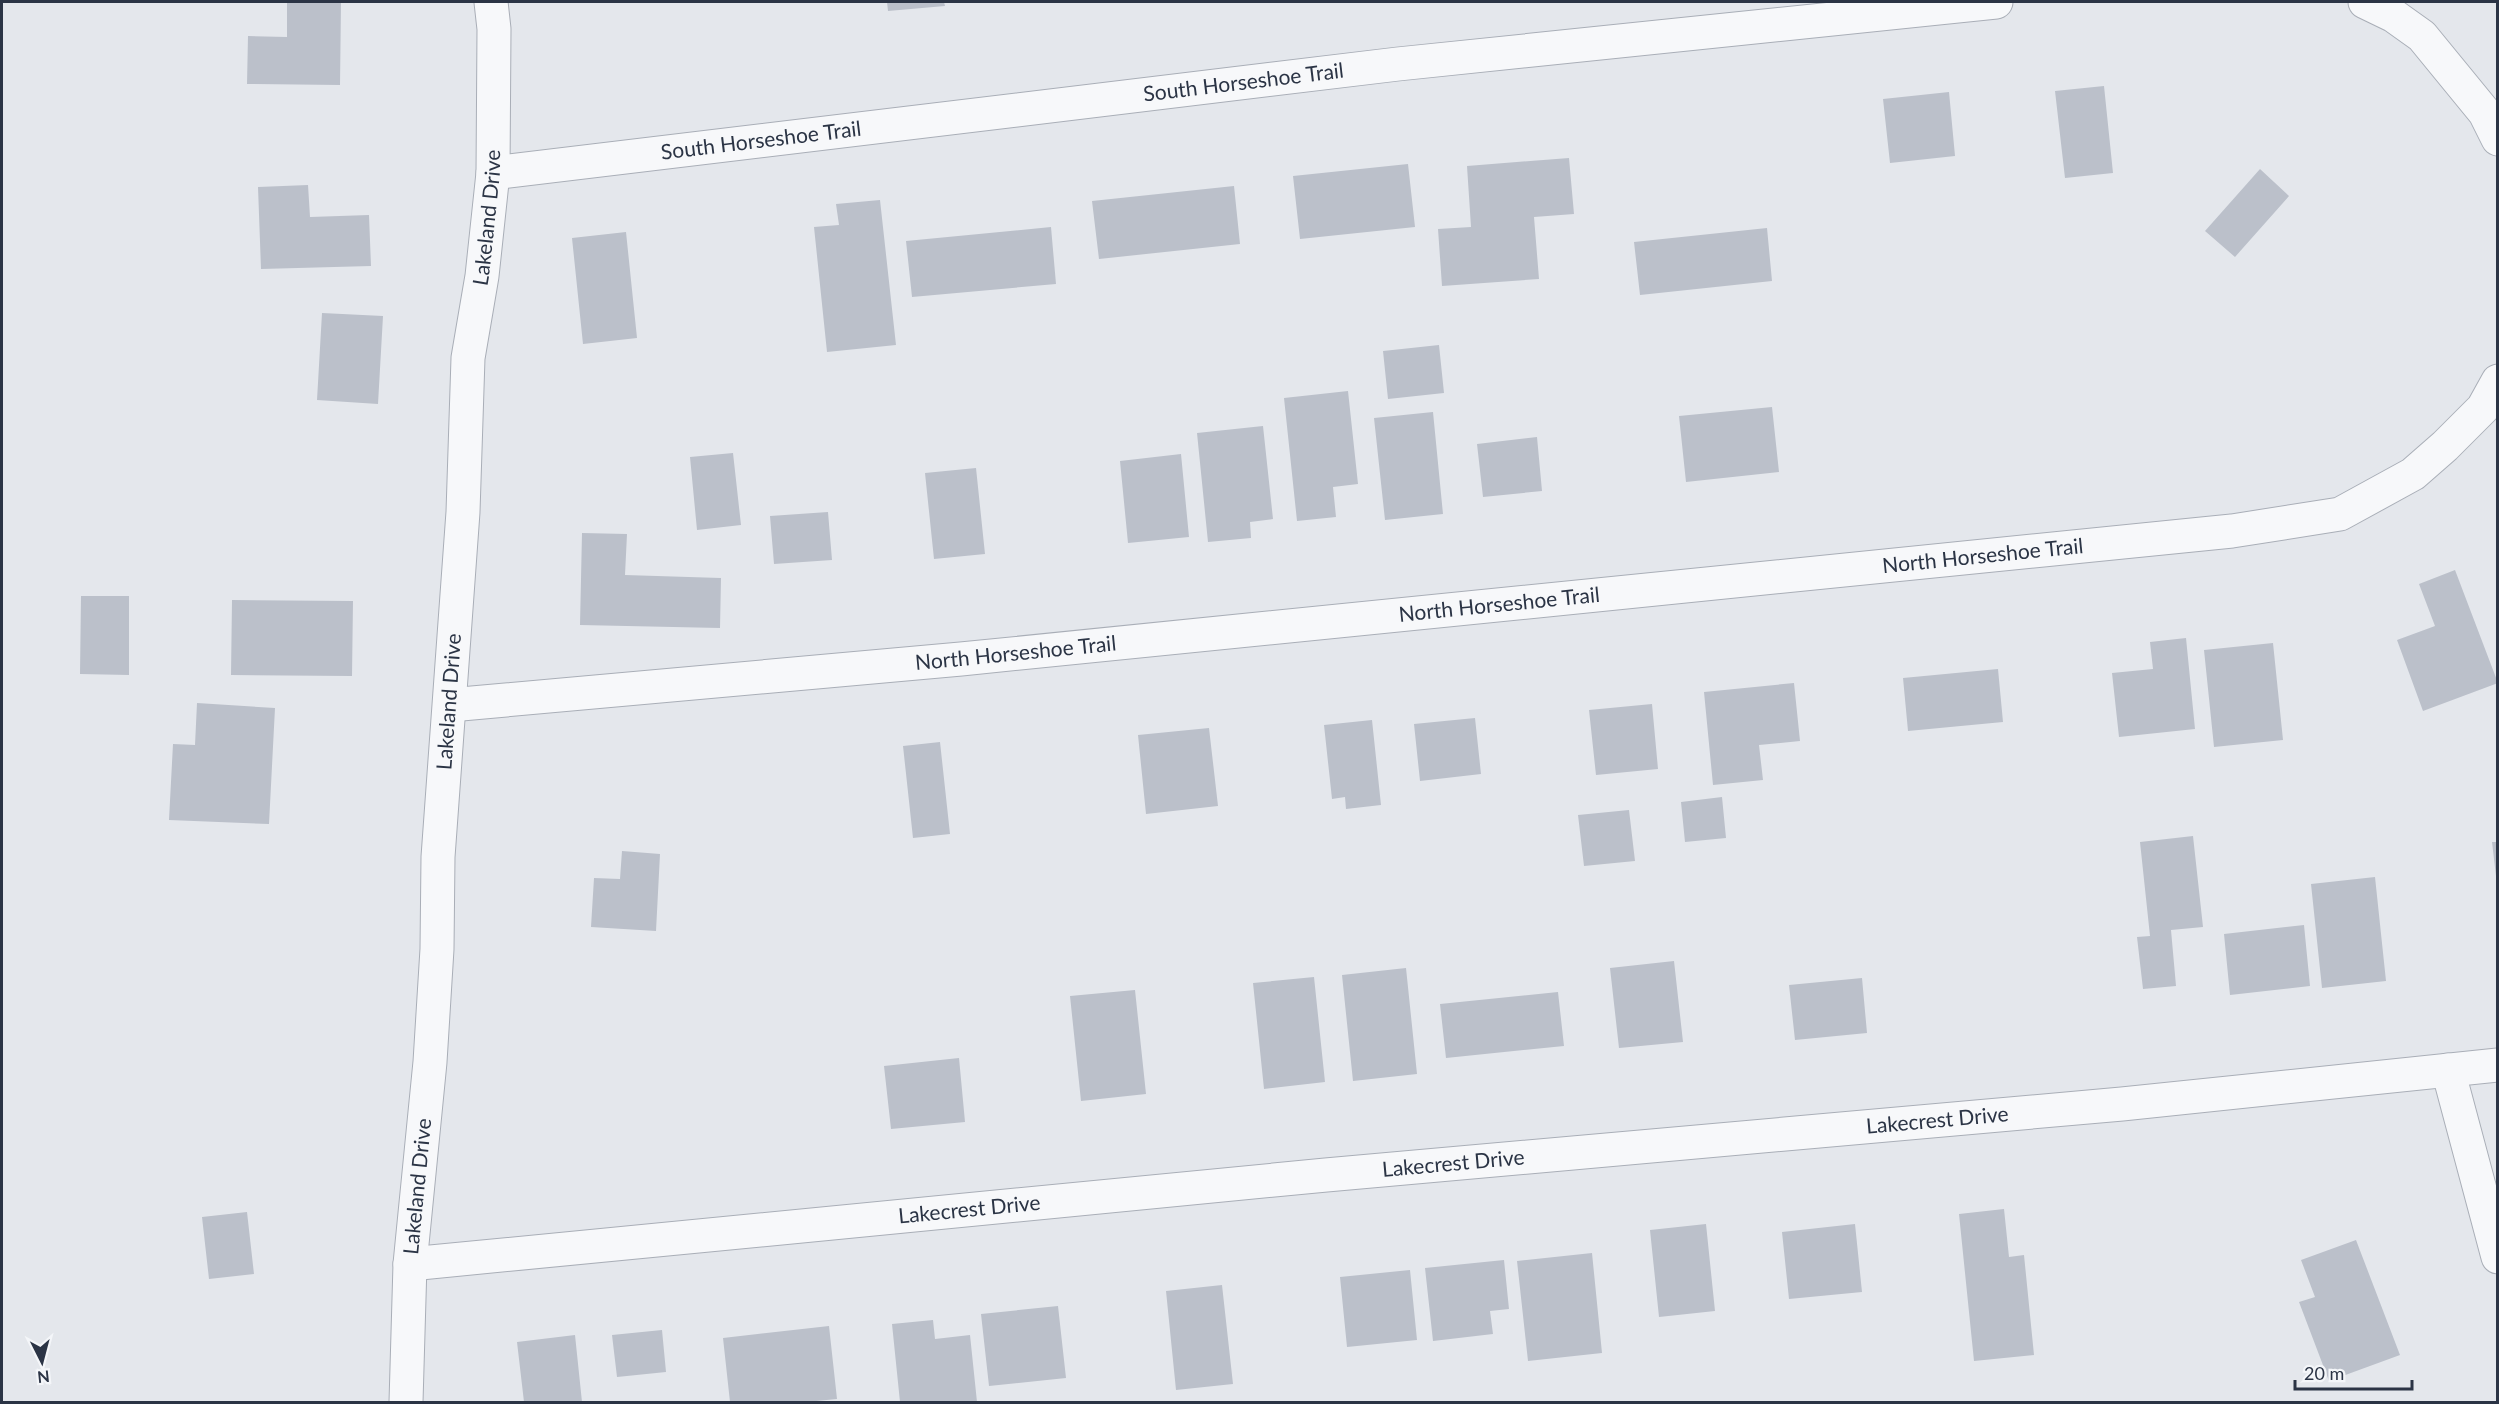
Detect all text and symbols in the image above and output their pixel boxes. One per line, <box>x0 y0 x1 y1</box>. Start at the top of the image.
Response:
street label: South Horseshoe Trail <box>1142 57 1345 106</box>
street label: South Horseshoe Trail <box>659 115 862 164</box>
street label: Lakeland Drive <box>467 150 504 288</box>
street label: North Horseshoe Trail <box>1881 532 2084 577</box>
street label: North Horseshoe Trail <box>1397 581 1601 626</box>
street label: North Horseshoe Trail <box>914 629 1117 674</box>
street label: Lakeland Drive <box>430 632 465 771</box>
street label: Lakecrest Drive <box>1865 1100 2009 1138</box>
street label: Lakeland Drive <box>397 1117 435 1256</box>
street label: Lakecrest Drive <box>1381 1143 1525 1181</box>
street label: Lakecrest Drive <box>897 1189 1042 1228</box>
north arrow <box>12 1332 72 1392</box>
scale bar <box>2295 1353 2412 1391</box>
text: 20 m <box>2304 1362 2344 1384</box>
text: N <box>36 1367 51 1388</box>

